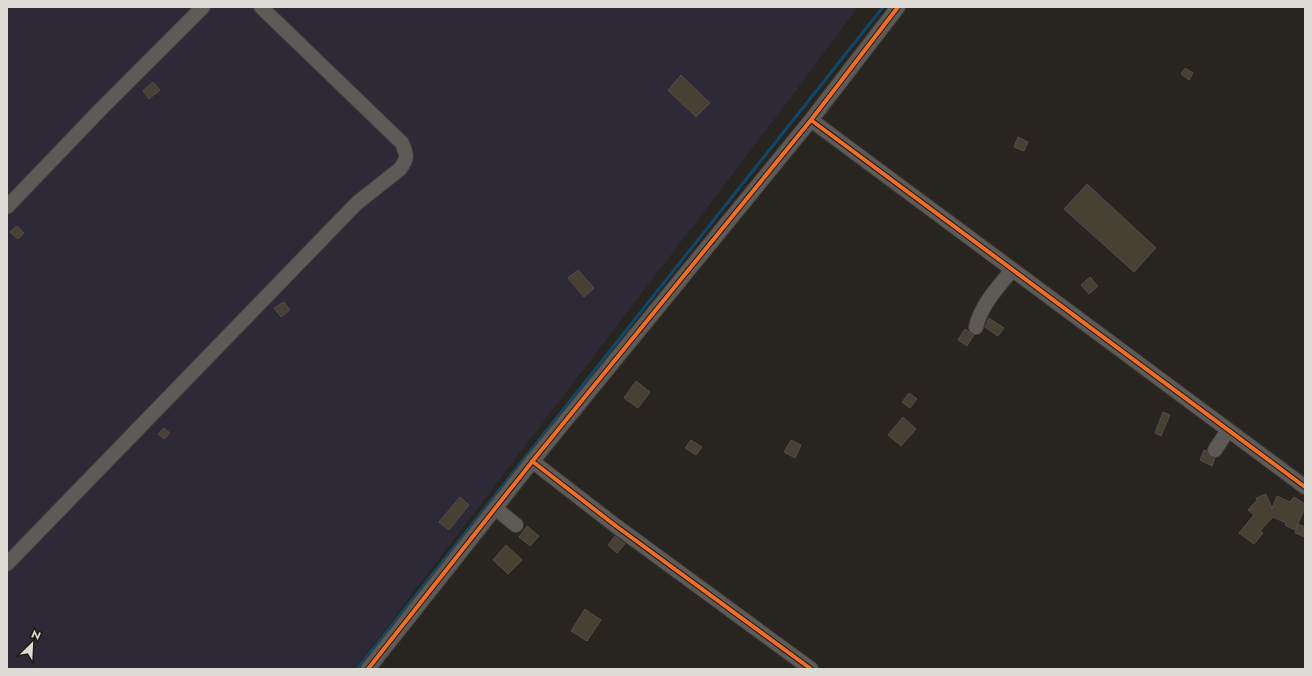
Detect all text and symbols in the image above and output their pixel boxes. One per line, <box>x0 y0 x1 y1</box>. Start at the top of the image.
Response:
north arrow <box>12 624 52 664</box>
text: N <box>29 626 43 644</box>

